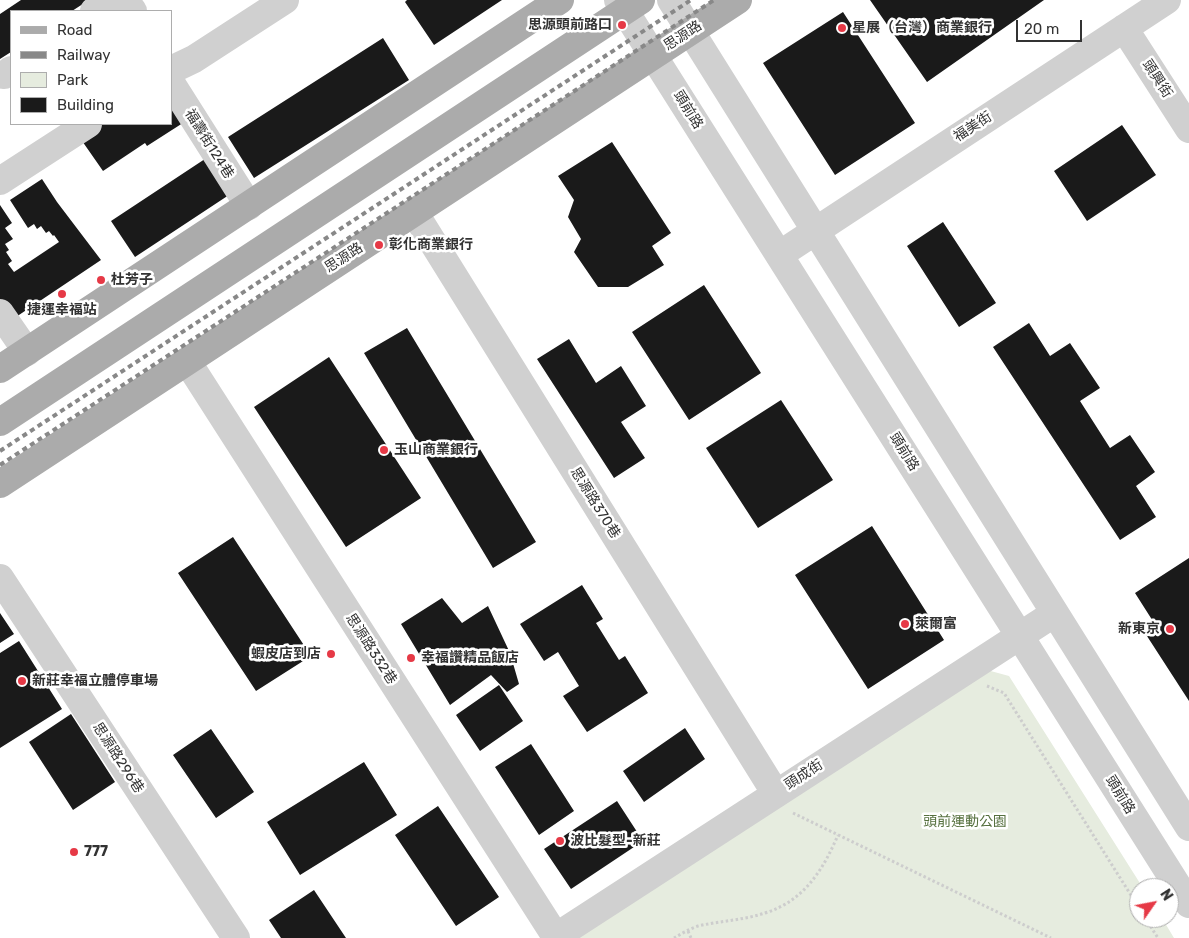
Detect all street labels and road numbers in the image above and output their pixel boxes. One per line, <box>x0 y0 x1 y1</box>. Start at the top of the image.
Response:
street label: 思源路 <box>661 18 705 54</box>
street label: 頭興街 <box>1139 57 1175 101</box>
street label: 頭前路 <box>670 88 706 132</box>
street label: 福壽街124巷 <box>181 106 237 182</box>
street label: 福美街 <box>951 109 995 145</box>
street label: 思源路 <box>322 240 366 276</box>
street label: 頭前路 <box>886 430 922 474</box>
street label: 思源路370巷 <box>567 464 623 542</box>
street label: 思源路332巷 <box>342 610 400 688</box>
street label: 思源路296巷 <box>89 720 147 796</box>
street label: 頭成街 <box>782 757 826 793</box>
street label: 頭前路 <box>1102 773 1138 817</box>

